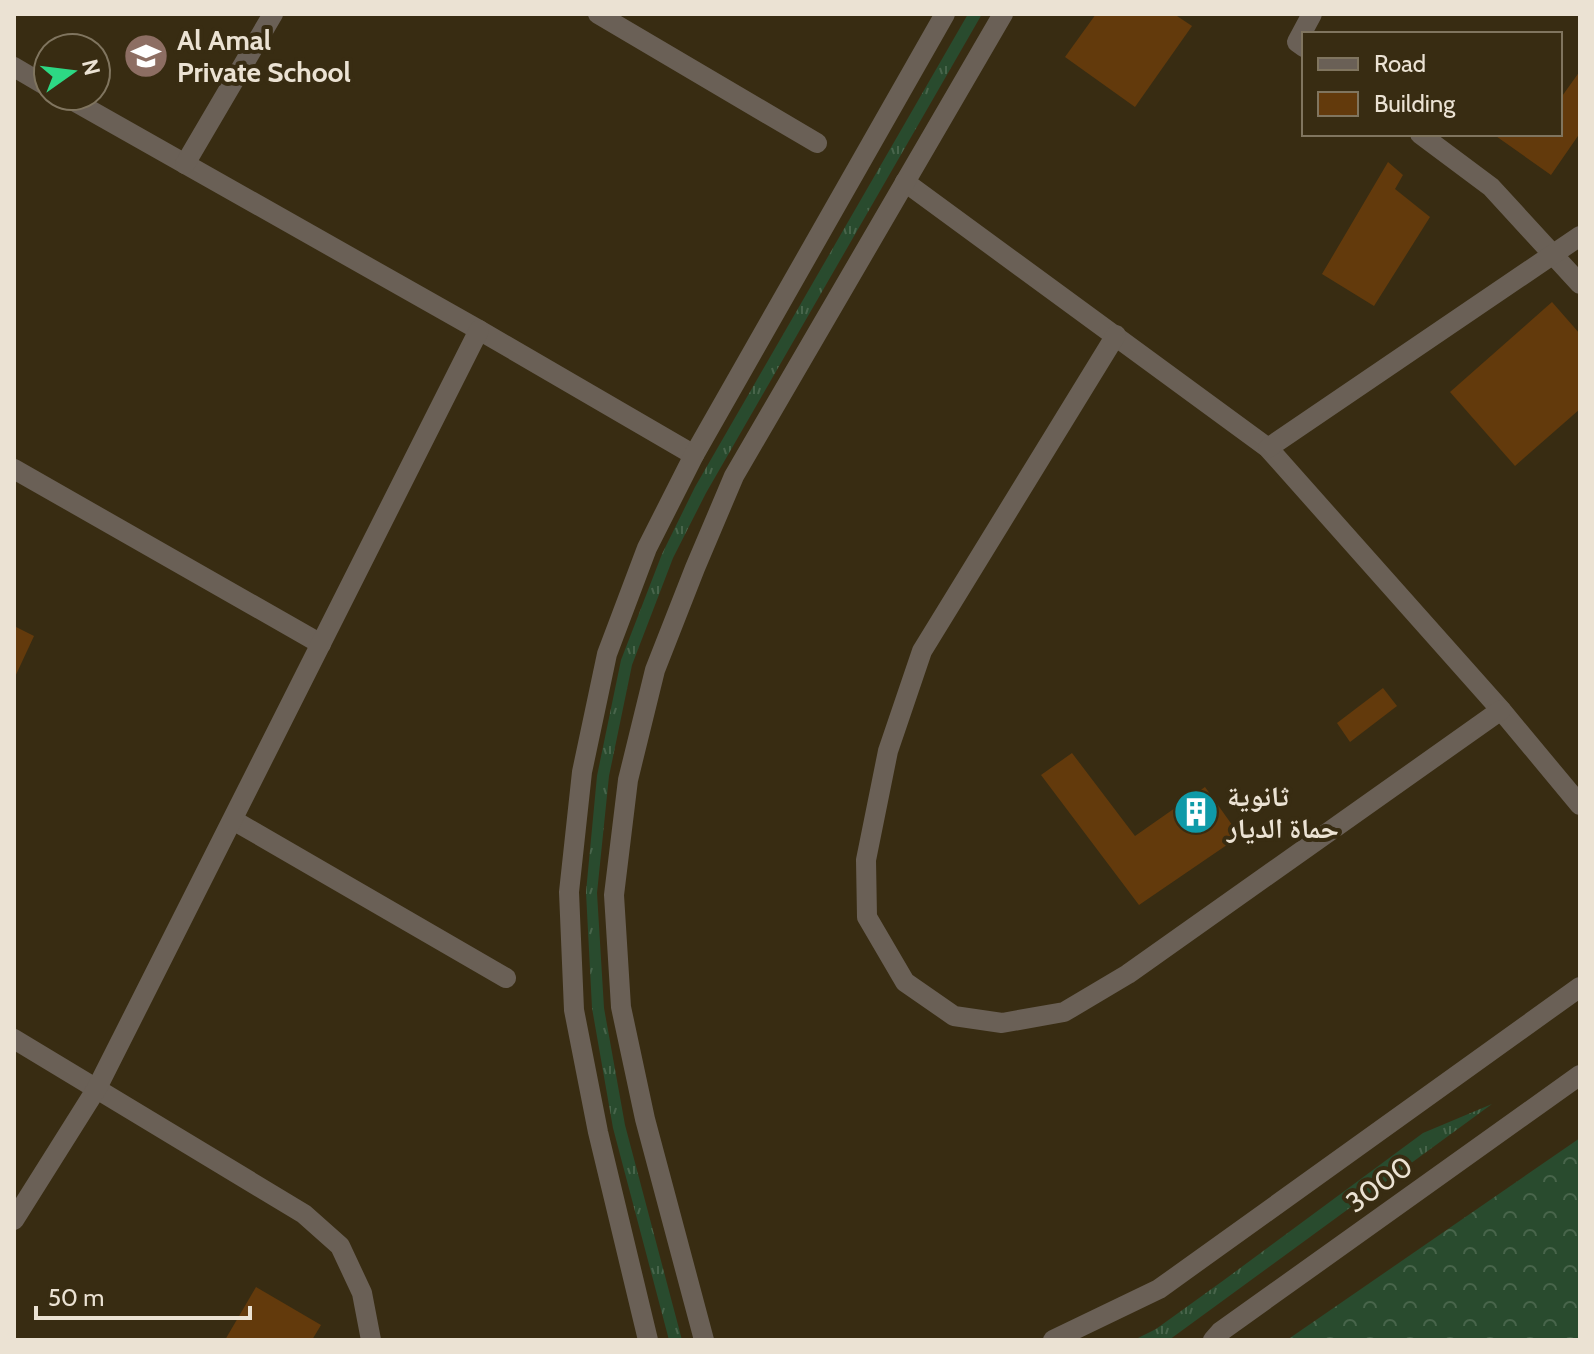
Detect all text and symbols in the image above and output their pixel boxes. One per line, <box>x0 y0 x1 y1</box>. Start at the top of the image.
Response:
place label: Al Amal Private School <box>177 23 351 89</box>
north arrow <box>32 32 112 112</box>
school or university icon: Al Amal Private School <box>122 32 170 80</box>
legend <box>1302 32 1562 136</box>
text: Road <box>1374 49 1426 78</box>
text: N <box>76 56 106 78</box>
text: Building <box>1374 89 1456 118</box>
place label: ثانوية حماة الديار <box>1226 779 1339 845</box>
building icon: ثانوية حماة الديار <box>1172 788 1220 836</box>
street label: 3000 <box>1339 1149 1419 1219</box>
scale bar <box>36 1270 250 1320</box>
text: 50 m <box>48 1283 104 1312</box>

